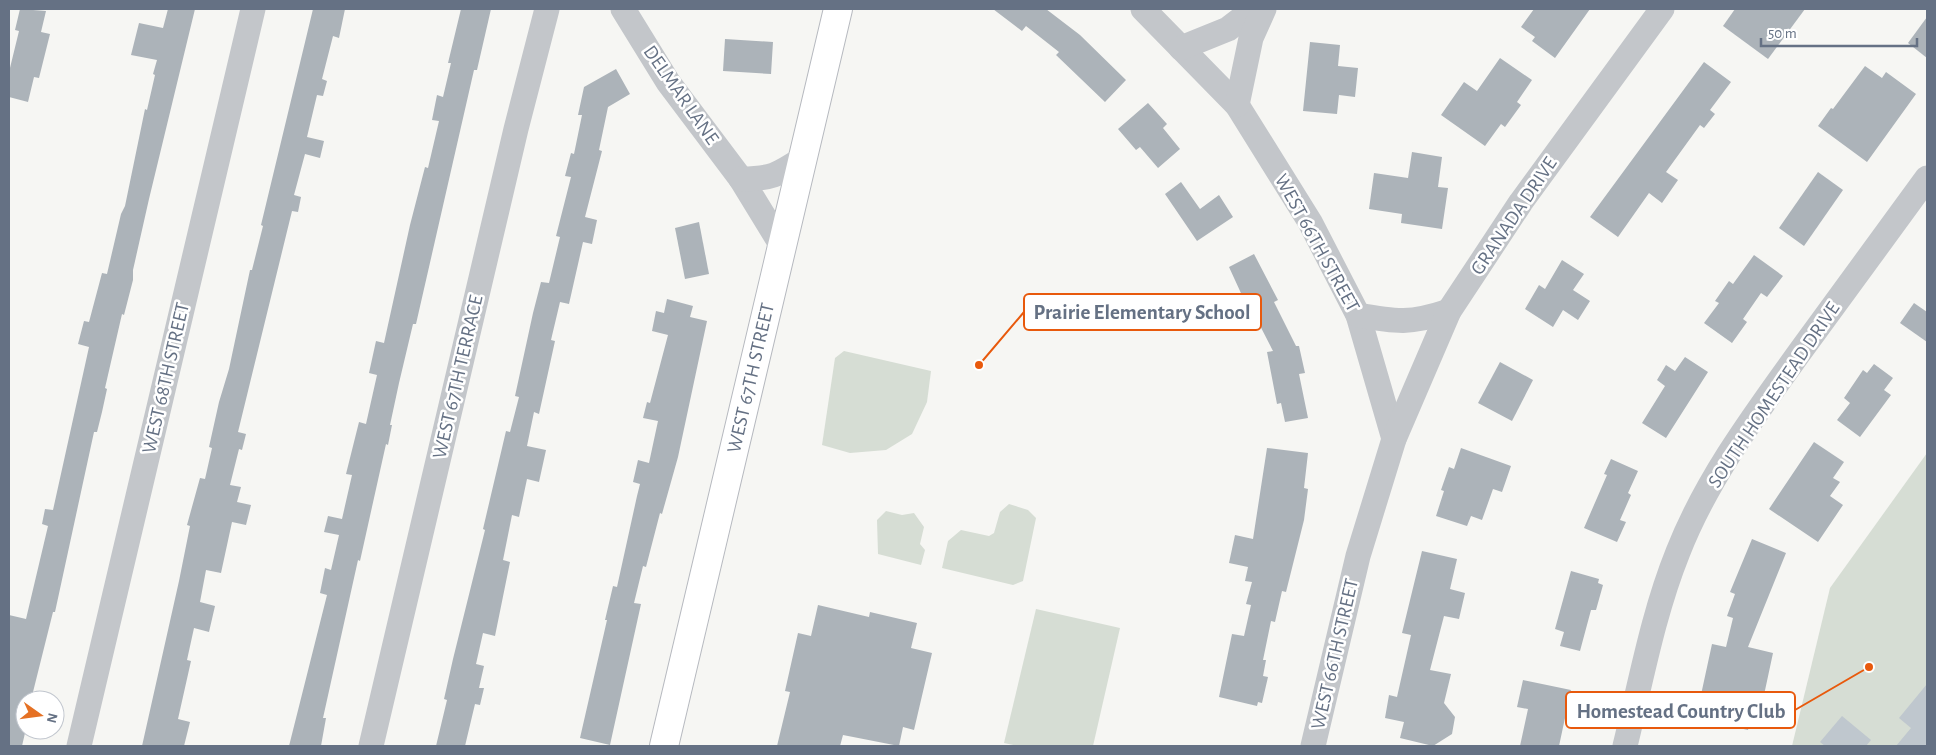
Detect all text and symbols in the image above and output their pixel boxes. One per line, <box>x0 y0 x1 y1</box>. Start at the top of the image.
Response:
scale bar <box>1761 15 1917 47</box>
text: 50 m <box>1768 26 1797 41</box>
street label: DELMAR LANE <box>640 42 723 148</box>
street label: GRANADA DRIVE <box>1467 153 1561 279</box>
street label: WEST 66TH STREET <box>1271 171 1363 316</box>
street label: WEST 67TH TERRACE <box>429 293 487 461</box>
callout: Prairie Elementary School <box>1024 294 1261 330</box>
street label: SOUTH HOMESTEAD DRIVE <box>1704 298 1844 491</box>
street label: WEST 68TH STREET <box>139 300 193 456</box>
street label: WEST 67TH STREET <box>724 301 778 455</box>
text: Prairie Elementary School <box>1034 302 1250 323</box>
street label: WEST 66TH STREET <box>1308 576 1362 731</box>
north arrow <box>15 690 65 740</box>
callout: Homestead Country Club <box>1566 692 1795 728</box>
text: Homestead Country Club <box>1577 701 1785 722</box>
text: N <box>44 711 60 724</box>

